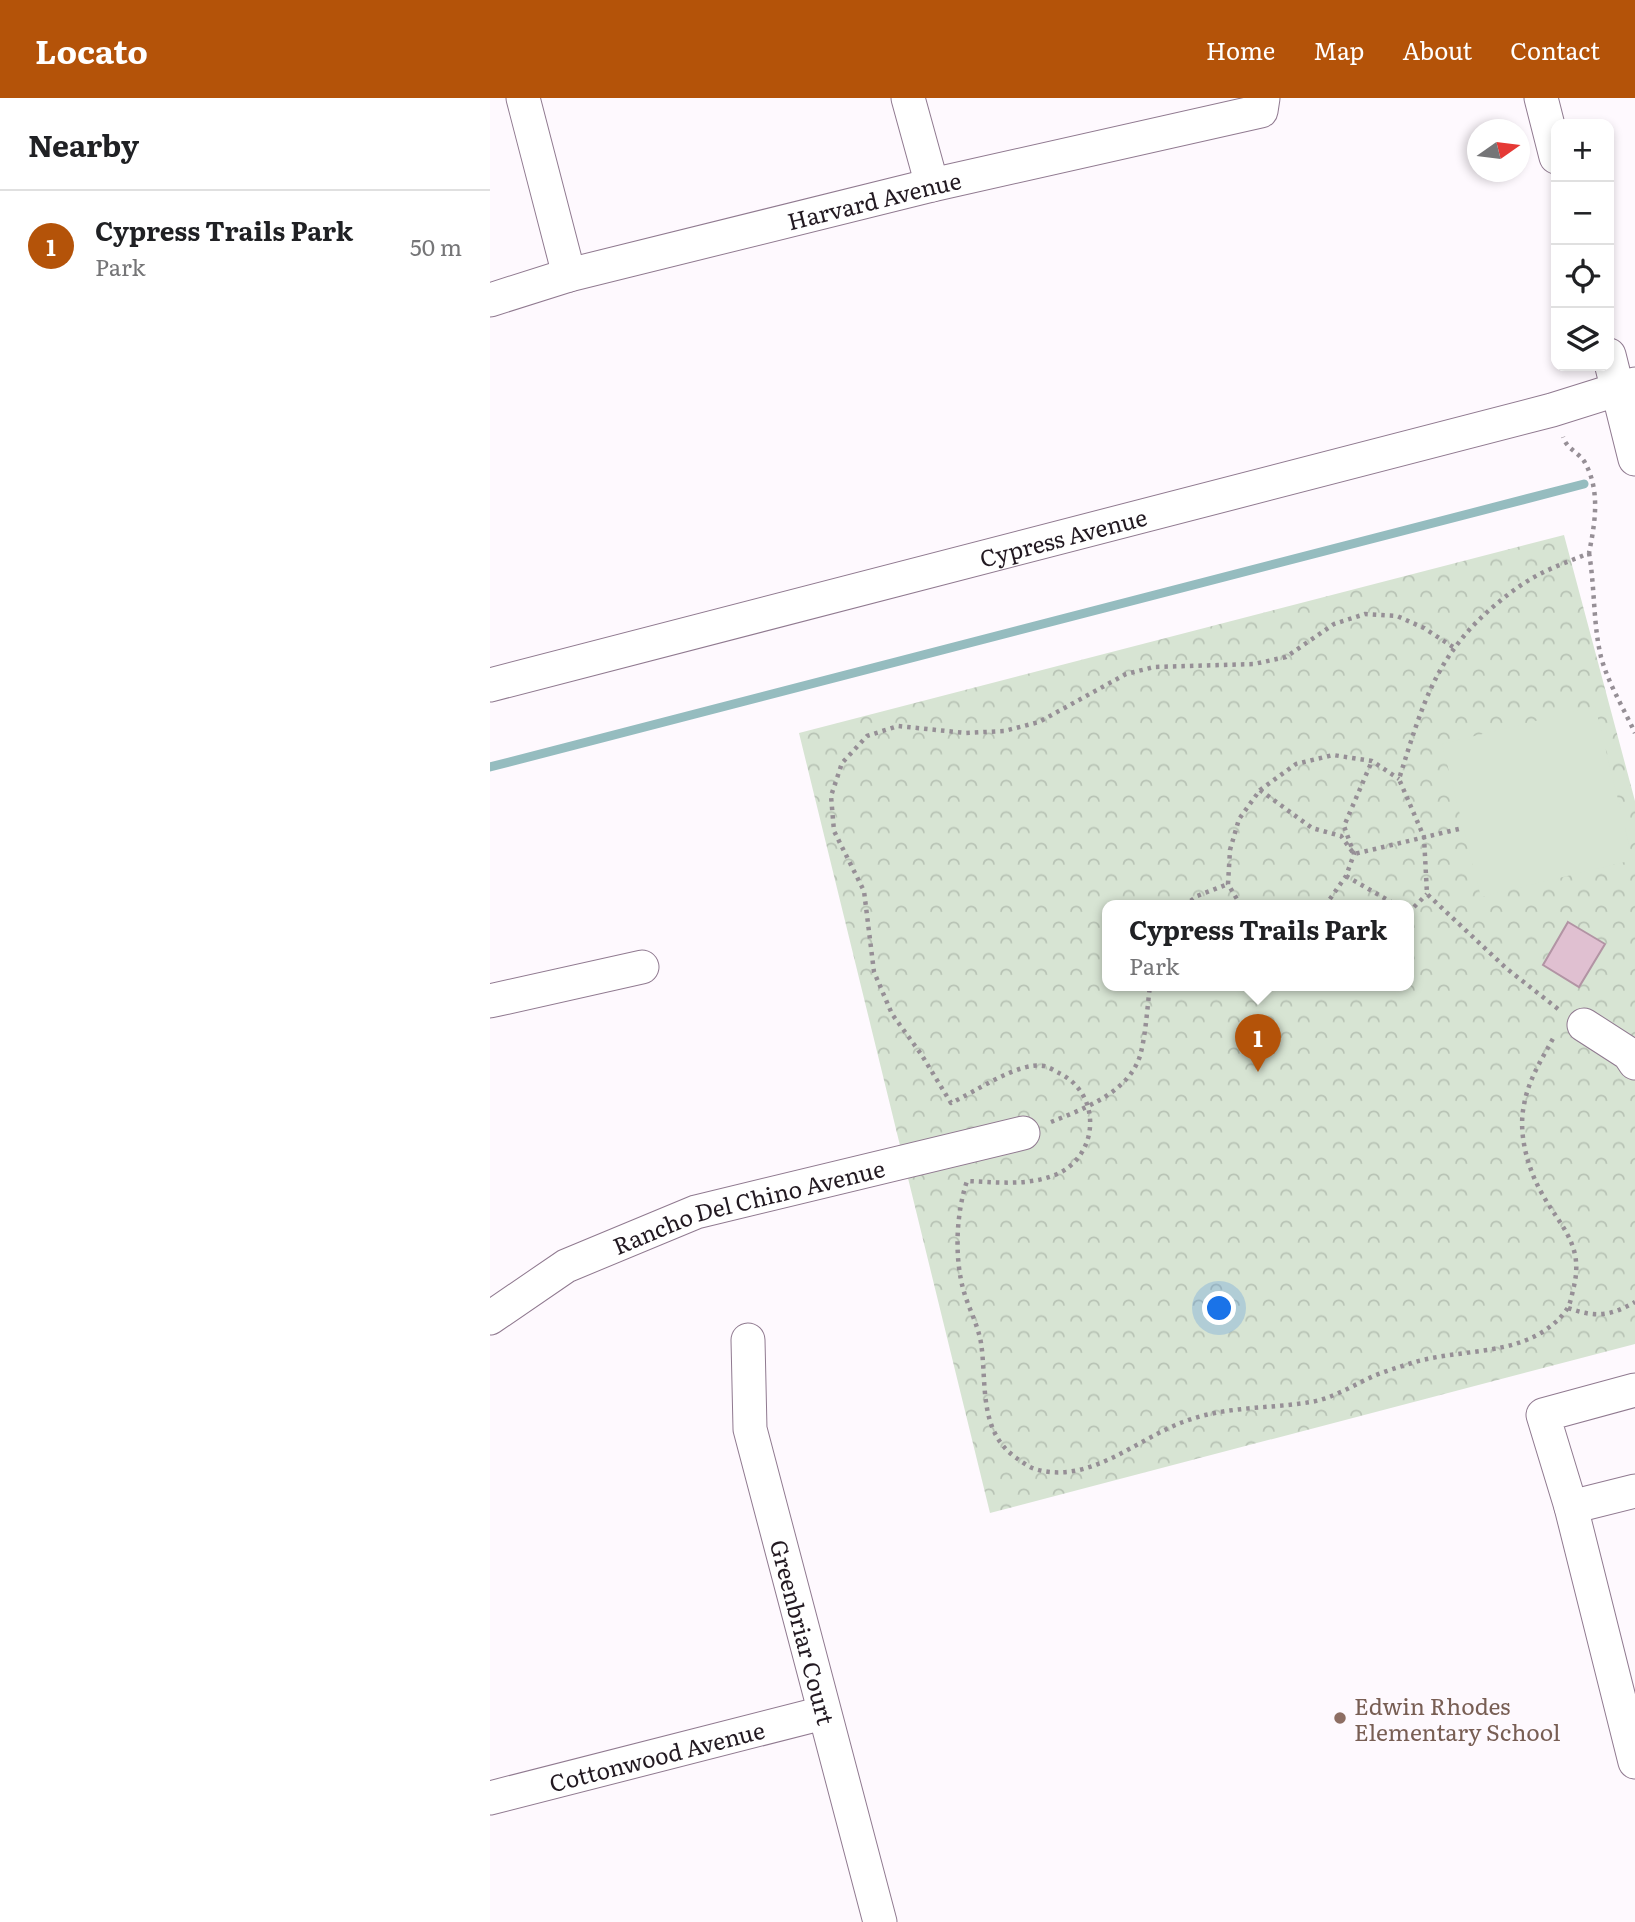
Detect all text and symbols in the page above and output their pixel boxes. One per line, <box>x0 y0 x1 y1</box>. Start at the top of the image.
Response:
text: Locato <box>35 25 148 74</box>
text: Home <box>1206 32 1275 67</box>
text: Map <box>1313 32 1364 67</box>
text: About <box>1402 32 1472 67</box>
text: Contact <box>1510 32 1600 67</box>
north arrow <box>1467 119 1530 182</box>
map controls <box>1551 119 1614 371</box>
button: + <box>1551 119 1614 182</box>
text: Nearby <box>28 122 139 166</box>
street label: Harvard Avenue <box>783 162 964 237</box>
button: − <box>1551 182 1614 245</box>
text: Cypress Trails Park <box>95 210 353 249</box>
text: 1 <box>46 229 56 263</box>
text: 50 m <box>410 229 462 263</box>
button: locate <box>1551 245 1614 308</box>
text: Park <box>95 249 145 283</box>
button: layers <box>1551 308 1614 371</box>
street label: Cypress Avenue <box>976 499 1150 575</box>
popup <box>1102 900 1414 991</box>
text: Cypress Trails Park <box>1129 909 1387 948</box>
text: Park <box>1129 948 1179 982</box>
pin: 1 <box>1235 1014 1281 1072</box>
street label: Rancho Del Chino Avenue <box>607 1150 888 1262</box>
your location <box>1202 1291 1236 1325</box>
street label: Greenbriar Court <box>763 1536 844 1729</box>
place label: Edwin Rhodes Elementary School <box>1354 1688 1561 1748</box>
marker: Edwin Rhodes Elementary School <box>1332 1710 1348 1726</box>
street label: Cottonwood Avenue <box>545 1712 768 1799</box>

